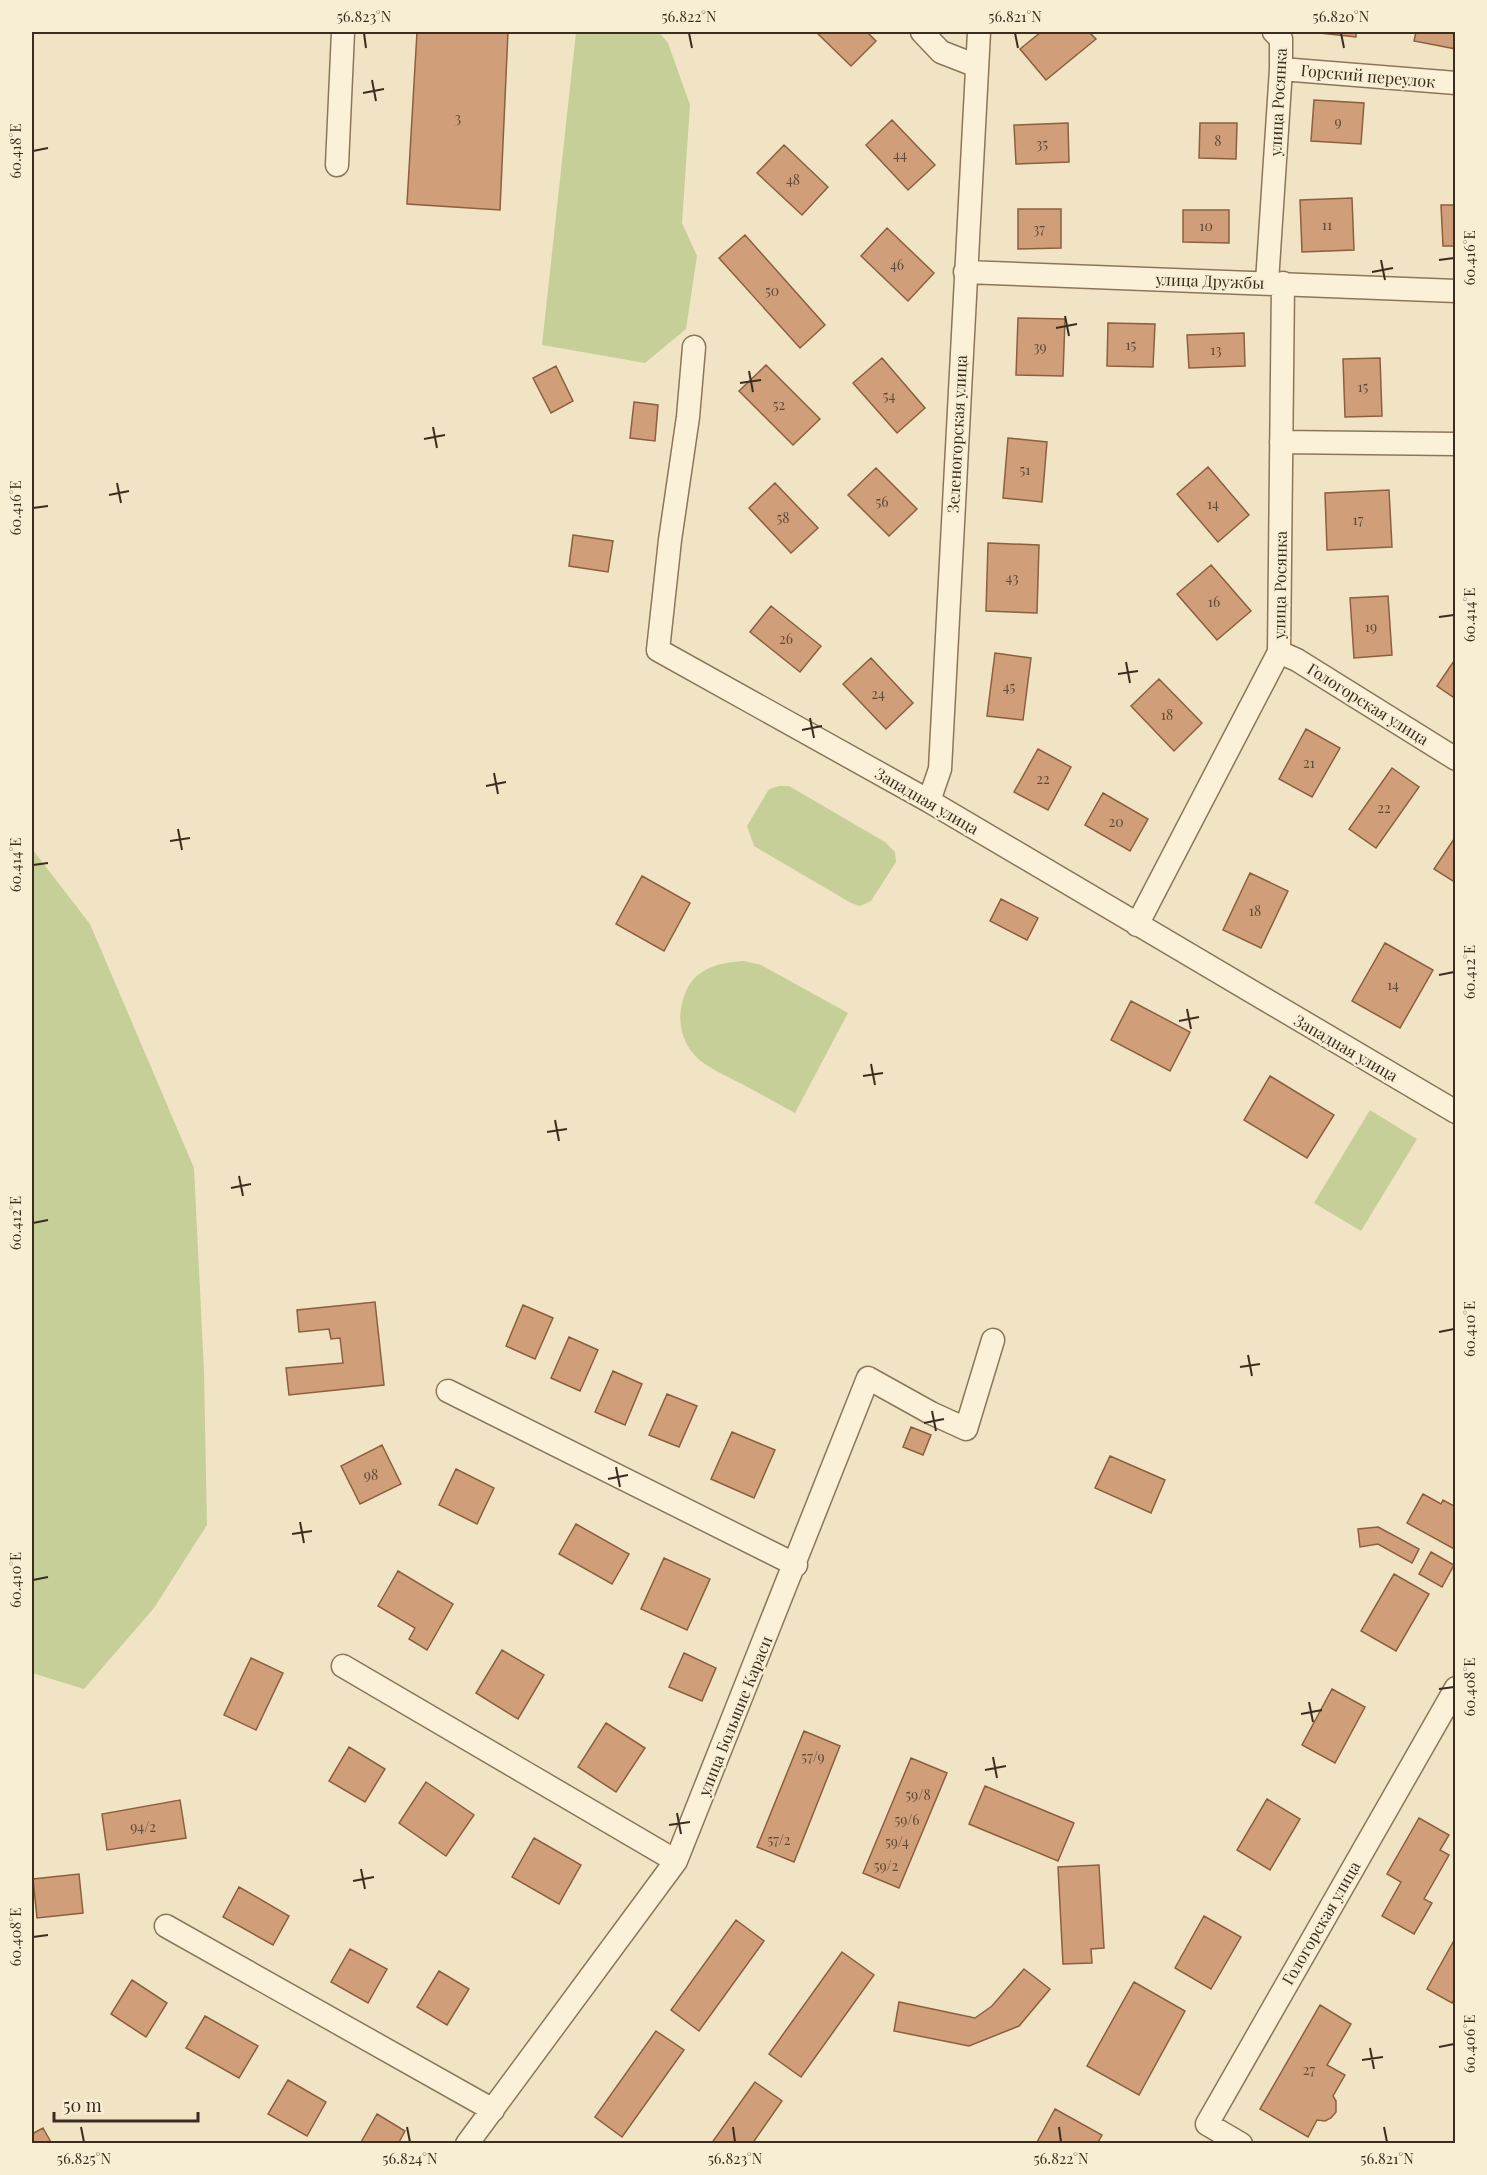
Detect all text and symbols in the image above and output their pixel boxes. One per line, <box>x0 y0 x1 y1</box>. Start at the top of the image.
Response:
text: 56.823°N <box>337 6 392 26</box>
text: 56.822°N <box>661 6 717 26</box>
text: 56.821°N <box>988 6 1042 26</box>
text: 56.820°N <box>1313 6 1370 26</box>
street label: улица Росянка <box>1264 47 1291 158</box>
street label: Горский переулок <box>1300 59 1436 92</box>
house number: 3 <box>455 108 461 127</box>
house number: 9 <box>1334 112 1342 131</box>
text: 60.418°E <box>5 123 25 179</box>
house number: 8 <box>1214 131 1222 150</box>
house number: 35 <box>1036 134 1048 153</box>
house number: 44 <box>893 145 907 164</box>
house number: 48 <box>786 170 800 189</box>
house number: 11 <box>1322 215 1332 234</box>
house number: 10 <box>1199 216 1213 235</box>
house number: 37 <box>1033 219 1045 238</box>
text: 60.416°E <box>1459 230 1479 286</box>
house number: 46 <box>890 255 904 274</box>
street label: улица Дружбы <box>1154 268 1265 293</box>
house number: 50 <box>765 281 779 300</box>
house number: 15 <box>1126 335 1137 354</box>
house number: 39 <box>1033 337 1047 356</box>
house number: 13 <box>1210 340 1222 359</box>
street label: Зеленогорская улица <box>942 354 971 514</box>
house number: 15 <box>1358 377 1369 396</box>
house number: 54 <box>883 386 895 405</box>
house number: 52 <box>773 395 786 414</box>
house number: 51 <box>1020 460 1031 479</box>
text: 60.416°E <box>5 480 25 536</box>
house number: 56 <box>875 492 889 511</box>
house number: 14 <box>1207 494 1219 513</box>
house number: 58 <box>776 508 790 527</box>
house number: 17 <box>1353 510 1364 529</box>
street label: улица Росянка <box>1268 531 1291 640</box>
house number: 43 <box>1006 568 1018 587</box>
text: 60.414°E <box>1459 588 1479 642</box>
house number: 16 <box>1208 592 1220 611</box>
house number: 19 <box>1365 617 1377 636</box>
house number: 26 <box>779 629 793 648</box>
street label: Гологорская улица <box>1304 658 1433 749</box>
house number: 45 <box>1003 677 1016 696</box>
house number: 24 <box>871 684 885 703</box>
house number: 18 <box>1161 705 1173 724</box>
house number: 21 <box>1303 753 1315 772</box>
street label: Западная улица <box>872 762 983 839</box>
house number: 22 <box>1036 769 1050 788</box>
house number: 22 <box>1377 798 1391 817</box>
house number: 20 <box>1108 812 1124 831</box>
text: 60.414°E <box>5 838 25 892</box>
house number: 18 <box>1249 901 1261 920</box>
text: 60.412°E <box>1459 945 1479 999</box>
house number: 14 <box>1387 975 1399 994</box>
street label: Западная улица <box>1291 1009 1402 1086</box>
text: 60.412°E <box>5 1196 25 1250</box>
text: 60.410°E <box>1459 1301 1479 1357</box>
house number: 98 <box>364 1465 378 1484</box>
text: 60.410°E <box>5 1552 25 1608</box>
street label: улица Большие Караси <box>692 1633 776 1800</box>
text: 60.408°E <box>1459 1658 1479 1716</box>
house number: 57/9 <box>801 1747 825 1766</box>
house number: 59/8 <box>905 1785 931 1804</box>
house number: 59/6 <box>894 1810 920 1829</box>
house number: 94/2 <box>130 1817 156 1836</box>
house number: 57/2 <box>767 1830 791 1849</box>
house number: 59/4 <box>885 1832 909 1851</box>
house number: 59/2 <box>874 1856 899 1875</box>
street label: Гологорская улица <box>1277 1857 1365 1988</box>
text: 60.408°E <box>5 1908 25 1966</box>
text: 60.406°E <box>1459 2015 1479 2073</box>
house number: 27 <box>1303 2060 1316 2079</box>
scale bar <box>54 2085 198 2123</box>
text: 50 m <box>63 2093 102 2117</box>
text: 56.825°N <box>57 2148 112 2168</box>
text: 56.824°N <box>382 2148 438 2168</box>
text: 56.823°N <box>708 2148 763 2168</box>
text: 56.822°N <box>1033 2148 1089 2168</box>
text: 56.821°N <box>1360 2148 1414 2168</box>

